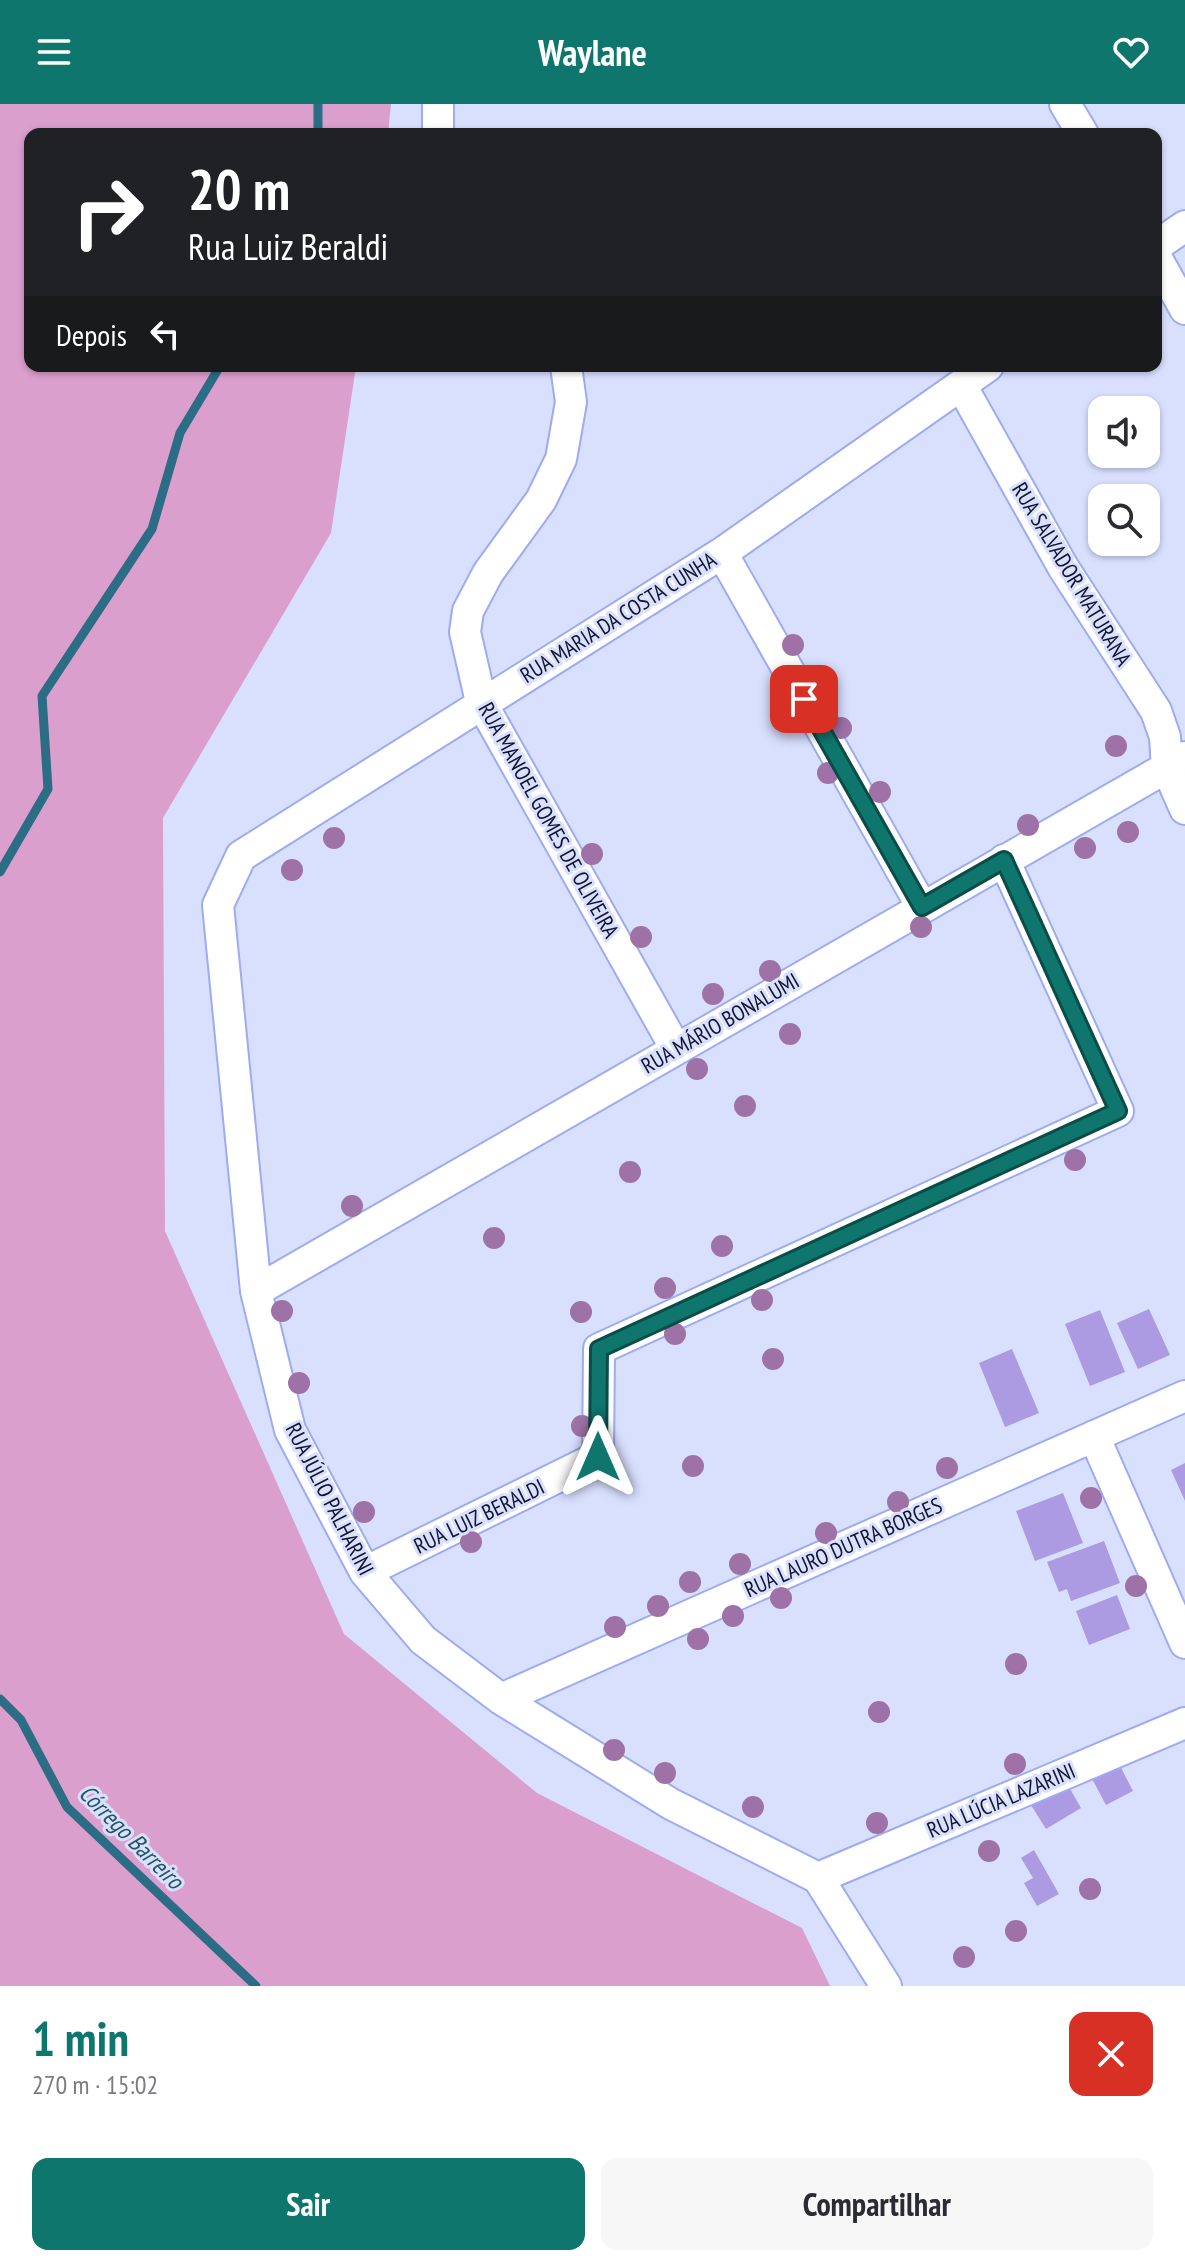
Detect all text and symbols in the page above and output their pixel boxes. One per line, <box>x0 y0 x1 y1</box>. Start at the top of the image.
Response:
text: Waylane <box>538 29 647 76</box>
icon: menu <box>32 30 76 74</box>
icon: heart <box>1109 30 1153 74</box>
text: 20 m <box>188 153 290 225</box>
icon: right <box>56 160 160 264</box>
text: Rua Luiz Beraldi <box>188 223 388 270</box>
icon: left <box>143 312 187 356</box>
text: Depois <box>56 315 127 354</box>
map controls <box>1088 396 1160 556</box>
button: sound <box>1088 396 1160 468</box>
street label: RUA SALVADOR MATURANA <box>1006 477 1138 671</box>
button: search <box>1088 484 1160 556</box>
street label: RUA MARIA DA COSTA CUNHA <box>515 545 722 689</box>
pin <box>770 665 838 733</box>
icon: arrive <box>782 677 826 721</box>
street label: RUA MANOEL GOMES DE OLIVEIRA <box>473 697 626 943</box>
street label: RUA MÁRIO BONALUMI <box>636 966 804 1080</box>
position arrow <box>556 1415 640 1499</box>
street label: RUA JÚLIO PALHARINI <box>280 1418 380 1580</box>
street label: RUA LUIZ BERALDI <box>409 1472 549 1560</box>
street label: RUA LAURO DUTRA BORGES <box>740 1491 946 1603</box>
street label: RUA LÚCIA LAZARINI <box>923 1756 1079 1844</box>
water label: Córrego Barreiro <box>72 1778 191 1897</box>
text: 1 min <box>32 2007 129 2069</box>
button: close <box>1069 2012 1153 2096</box>
text: 270 m · 15:02 <box>32 2068 158 2101</box>
button: Sair <box>32 2158 585 2250</box>
button: Compartilhar <box>601 2158 1153 2250</box>

